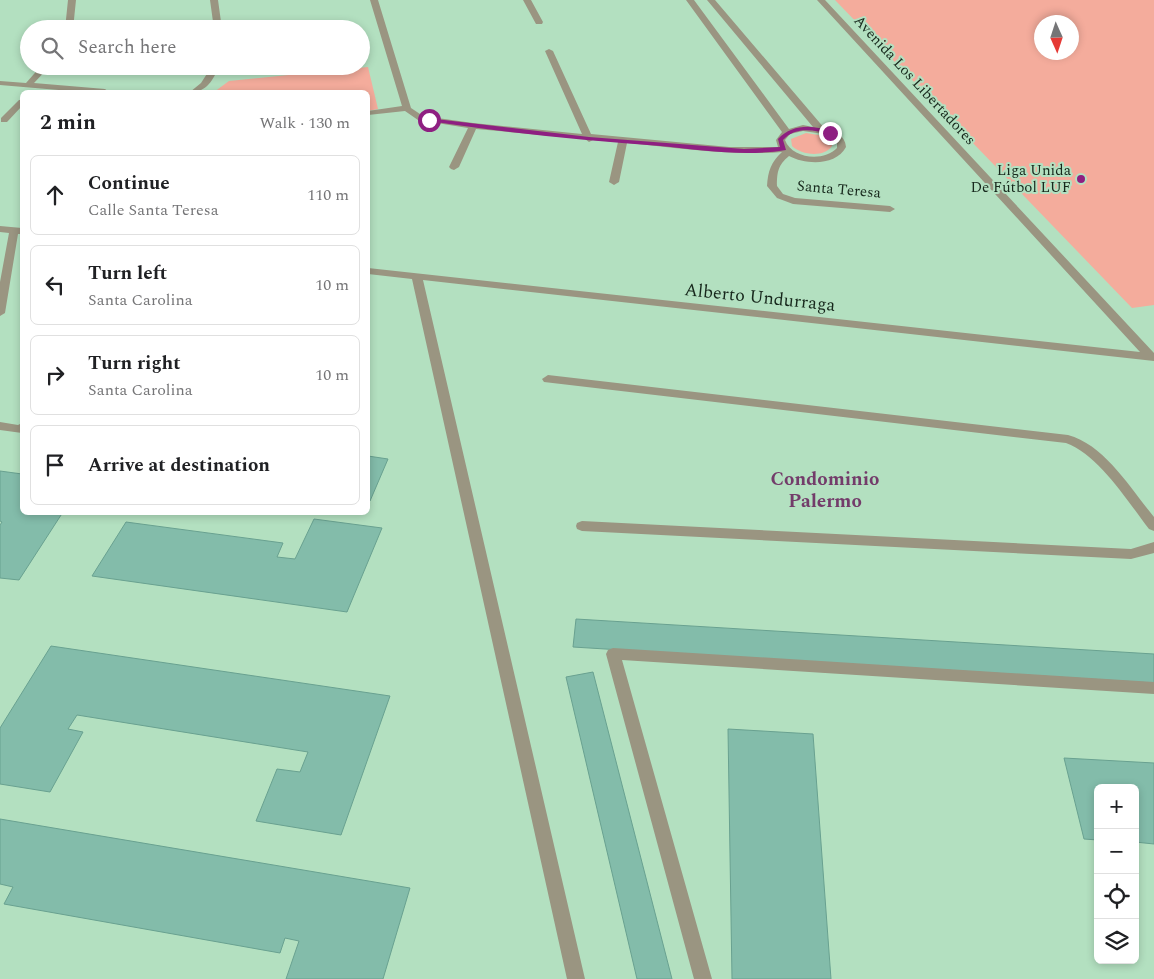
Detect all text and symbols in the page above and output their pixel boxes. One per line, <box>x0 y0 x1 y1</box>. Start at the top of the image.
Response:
street label: Avenida Los Libertadores <box>848 10 981 151</box>
north arrow <box>1034 15 1079 60</box>
search box <box>20 20 370 75</box>
text: Search here <box>78 33 177 62</box>
icon: search <box>38 34 66 62</box>
text: 2 min <box>40 107 96 139</box>
route start <box>418 109 441 132</box>
text: Walk · 130 m <box>259 111 350 135</box>
route end <box>819 122 842 145</box>
place label: Liga Unida De Fútbol LUF <box>970 159 1072 199</box>
text: Continue <box>88 169 170 198</box>
marker: Liga Unida De Fútbol LUF <box>1075 173 1087 185</box>
street label: Santa Teresa <box>796 174 883 205</box>
icon: ahead <box>41 181 69 209</box>
text: 110 m <box>307 183 349 207</box>
text: Calle Santa Teresa <box>88 198 219 222</box>
text: Turn left <box>88 259 167 288</box>
icon: left <box>41 271 69 299</box>
text: 10 m <box>315 273 349 297</box>
street label: Alberto Undurraga <box>683 276 837 319</box>
text: Santa Carolina <box>88 288 193 312</box>
text: Turn right <box>88 349 181 378</box>
icon: right <box>41 361 69 389</box>
text: 10 m <box>315 363 349 387</box>
text: Santa Carolina <box>88 378 193 402</box>
icon: arrive <box>41 451 69 479</box>
text: Arrive at destination <box>88 451 270 480</box>
district label: Condominio Palermo <box>771 465 879 516</box>
map controls <box>1094 784 1139 964</box>
button: + <box>1094 784 1139 829</box>
button: − <box>1094 829 1139 874</box>
button: locate <box>1094 874 1139 919</box>
button: layers <box>1094 919 1139 964</box>

